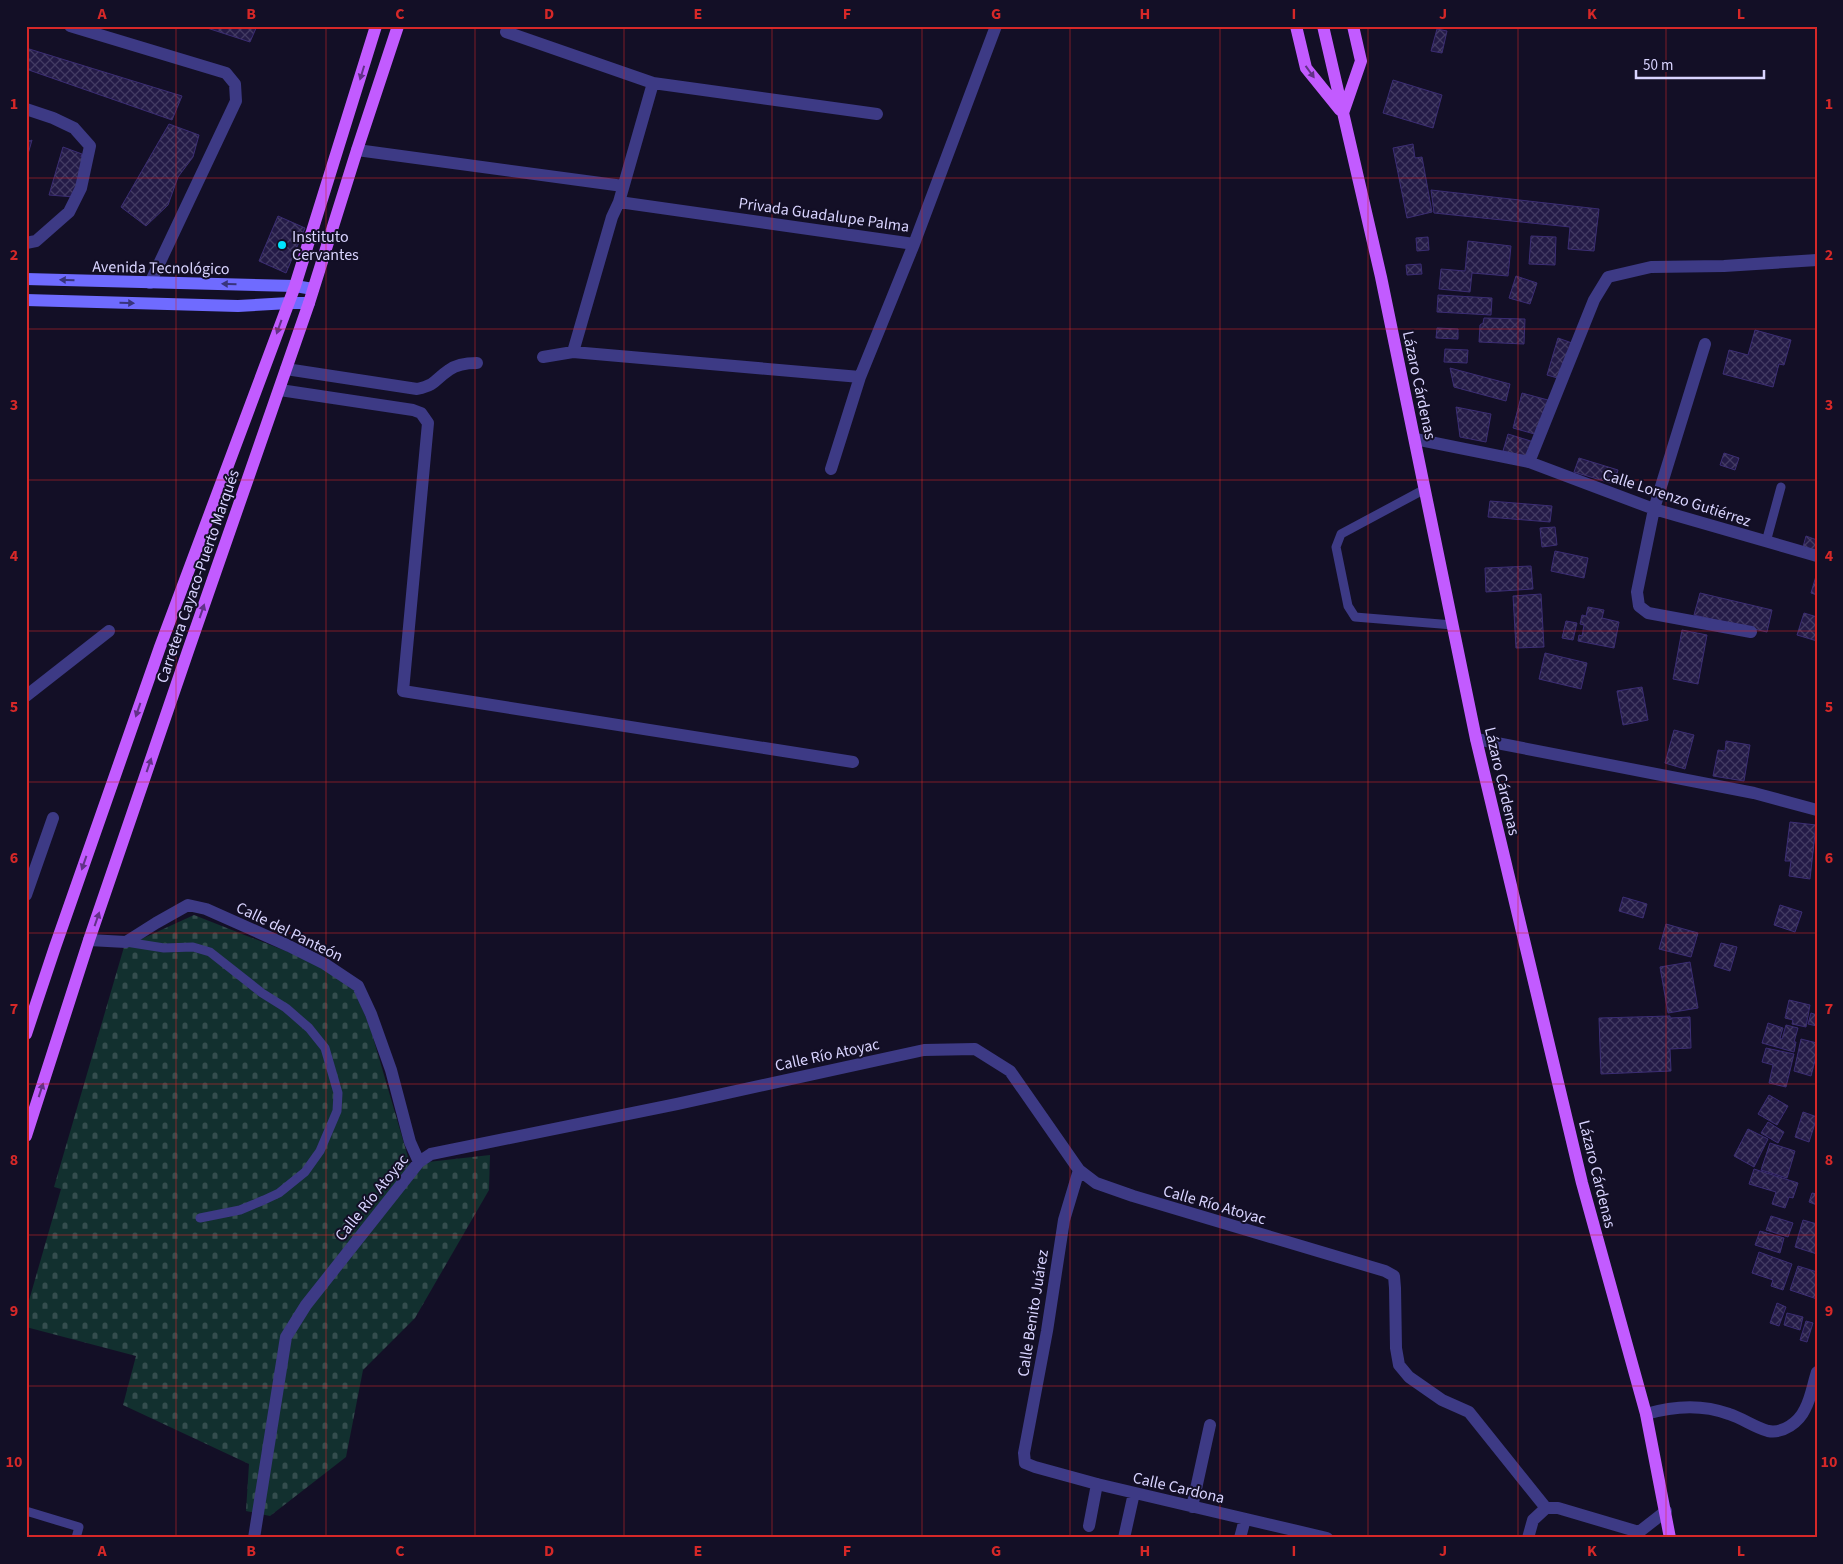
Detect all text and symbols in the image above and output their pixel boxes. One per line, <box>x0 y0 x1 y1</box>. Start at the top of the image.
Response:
text: A <box>96 3 107 25</box>
text: B <box>246 3 256 25</box>
text: C <box>395 3 405 25</box>
text: D <box>544 3 554 25</box>
text: E <box>694 3 702 25</box>
text: F <box>843 3 851 25</box>
text: G <box>991 3 1001 25</box>
text: H <box>1140 3 1150 25</box>
text: I <box>1292 3 1296 25</box>
text: J <box>1439 3 1447 25</box>
text: K <box>1587 3 1597 25</box>
text: L <box>1737 3 1745 25</box>
scale bar <box>1636 48 1763 80</box>
text: 50 m <box>1643 55 1673 76</box>
one-way arrow <box>357 65 365 80</box>
one-way arrow <box>1305 65 1315 79</box>
text: 1 <box>10 93 18 115</box>
text: 1 <box>1825 93 1833 115</box>
street label: Privada Guadalupe Palma <box>737 192 911 238</box>
place label: Instituto Cervantes <box>292 226 359 266</box>
marker: Instituto Cervantes <box>276 239 288 251</box>
text: 2 <box>10 244 18 266</box>
text: 2 <box>1825 244 1833 266</box>
street label: Avenida Tecnológico <box>92 256 230 280</box>
one-way arrow <box>58 276 74 284</box>
one-way arrow <box>221 280 237 288</box>
one-way arrow <box>120 299 136 307</box>
one-way arrow <box>275 320 283 335</box>
street label: Lázaro Cárdenas <box>1397 329 1441 442</box>
text: 3 <box>10 394 18 416</box>
text: 3 <box>1825 394 1833 416</box>
street label: Calle Lorenzo Gutiérrez <box>1600 464 1754 532</box>
street label: Carretera Cayaco-Puerto Marqués <box>151 466 245 686</box>
text: 4 <box>10 545 19 567</box>
text: 4 <box>1825 545 1834 567</box>
one-way arrow <box>198 603 206 618</box>
text: 5 <box>10 696 18 718</box>
text: 5 <box>1825 696 1833 718</box>
one-way arrow <box>134 702 141 717</box>
street label: Lázaro Cárdenas <box>1479 725 1525 838</box>
one-way arrow <box>146 757 153 772</box>
text: 6 <box>10 847 18 869</box>
text: 6 <box>1825 847 1833 869</box>
one-way arrow <box>80 856 88 871</box>
street label: Calle del Panteón <box>232 897 347 967</box>
one-way arrow <box>93 911 101 926</box>
text: 7 <box>10 998 18 1020</box>
text: 7 <box>1825 998 1833 1020</box>
street label: Calle Río Atoyac <box>773 1033 881 1077</box>
one-way arrow <box>37 1082 45 1097</box>
street label: Lázaro Cárdenas <box>1573 1118 1621 1231</box>
text: 8 <box>10 1149 18 1171</box>
street label: Calle Río Atoyac <box>330 1149 414 1246</box>
text: 8 <box>1825 1149 1833 1171</box>
street label: Calle Río Atoyac <box>1161 1180 1269 1230</box>
street label: Calle Benito Juárez <box>1012 1248 1054 1378</box>
text: 9 <box>10 1300 18 1322</box>
text: 9 <box>1825 1300 1833 1322</box>
text: 10 <box>6 1451 22 1473</box>
text: 10 <box>1821 1451 1837 1473</box>
street label: Calle Cardona <box>1131 1467 1227 1509</box>
text: A <box>96 1540 107 1562</box>
text: B <box>246 1540 256 1562</box>
text: C <box>395 1540 405 1562</box>
text: D <box>544 1540 554 1562</box>
text: E <box>694 1540 702 1562</box>
text: F <box>843 1540 851 1562</box>
text: G <box>991 1540 1001 1562</box>
text: H <box>1140 1540 1150 1562</box>
text: I <box>1292 1540 1296 1562</box>
text: J <box>1439 1540 1447 1562</box>
text: K <box>1587 1540 1597 1562</box>
text: L <box>1737 1540 1745 1562</box>

